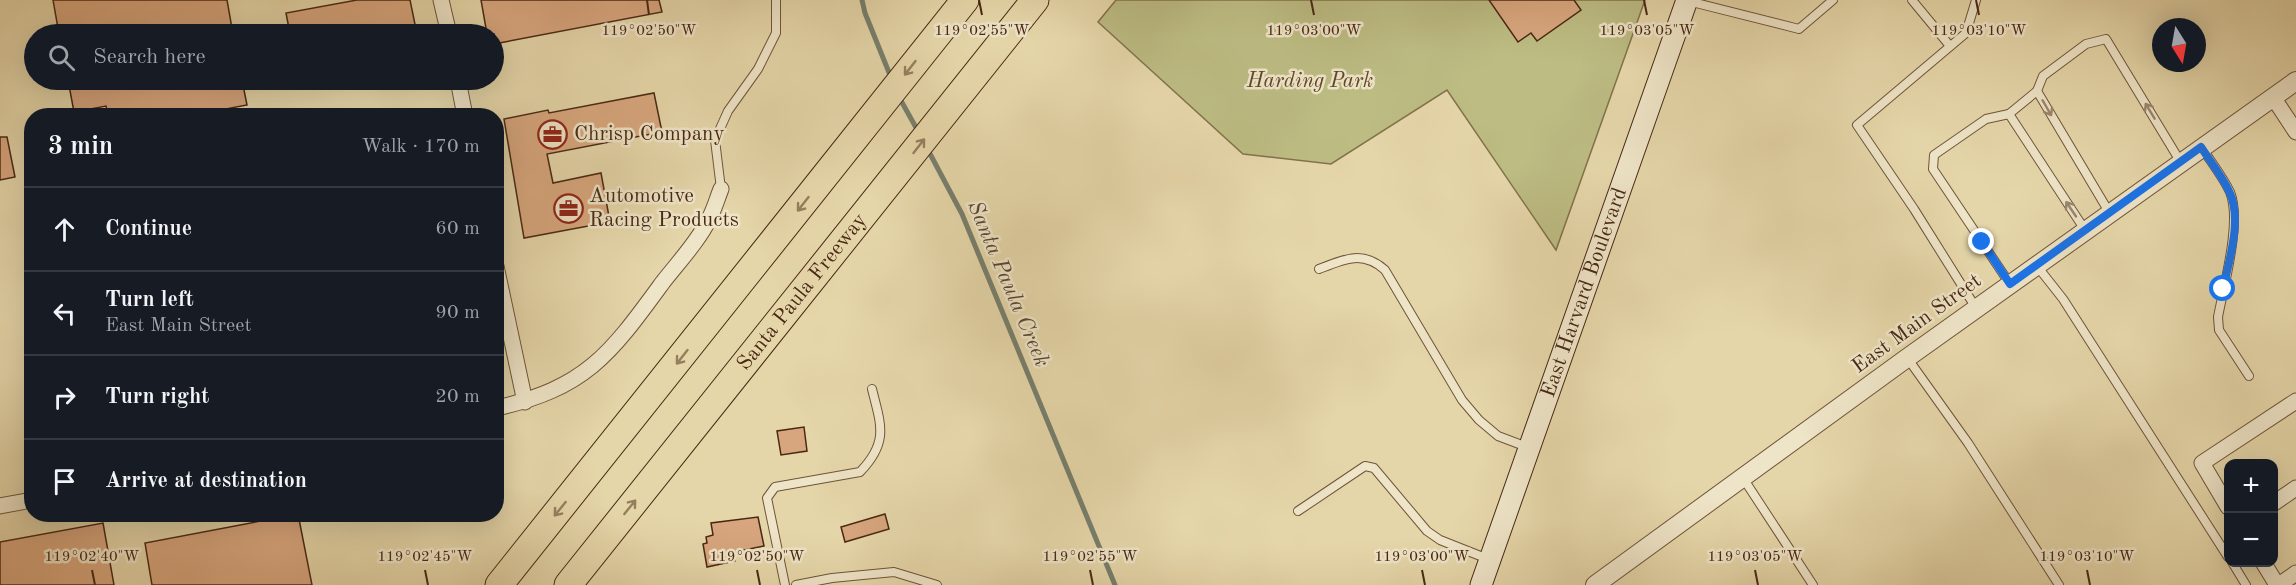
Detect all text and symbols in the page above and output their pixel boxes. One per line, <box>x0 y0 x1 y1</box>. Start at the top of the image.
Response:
north arrow <box>2152 18 2206 72</box>
search box <box>24 24 504 90</box>
text: 119°02'50"W <box>601 24 697 39</box>
text: 119°02'55"W <box>934 24 1030 39</box>
text: 119°03'00"W <box>1266 24 1362 39</box>
text: 119°03'05"W <box>1599 24 1695 39</box>
text: 119°03'10"W <box>1931 24 2027 39</box>
icon: search <box>45 41 78 74</box>
text: Search here <box>93 46 206 68</box>
one-way arrow <box>904 60 917 76</box>
park label: Harding Park <box>1246 71 1373 92</box>
one-way arrow <box>2041 99 2053 116</box>
one-way arrow <box>2143 103 2155 120</box>
office icon: Chrisp Company <box>537 118 569 150</box>
place label: Chrisp Company <box>574 124 725 145</box>
text: 3 min <box>48 134 113 160</box>
text: Walk · 170 m <box>361 137 480 157</box>
one-way arrow <box>912 138 925 154</box>
street label: East Harvard Boulevard <box>1537 185 1631 400</box>
place label: Automotive Racing Products <box>589 186 739 231</box>
office icon: Automotive Racing Products <box>552 192 584 224</box>
one-way arrow <box>797 196 810 212</box>
water label: Santa Paula Creek <box>963 198 1053 370</box>
one-way arrow <box>2065 201 2077 218</box>
street label: Santa Paula Freeway <box>733 209 871 374</box>
icon: ahead <box>48 213 81 246</box>
text: Continue <box>105 218 192 240</box>
text: 60 m <box>435 219 480 239</box>
route end <box>1968 228 1994 254</box>
street label: East Main Street <box>1849 270 1985 378</box>
route start <box>2209 275 2235 301</box>
text: Turn left <box>105 289 194 311</box>
icon: left <box>48 297 81 330</box>
text: 90 m <box>435 303 480 323</box>
text: East Main Street <box>105 316 251 336</box>
one-way arrow <box>676 349 689 365</box>
icon: right <box>48 381 81 414</box>
text: Turn right <box>105 386 209 408</box>
text: 20 m <box>435 387 480 407</box>
map controls <box>2224 459 2278 567</box>
button: + <box>2224 459 2278 513</box>
icon: arrive <box>48 465 81 498</box>
text: Arrive at destination <box>105 470 307 492</box>
one-way arrow <box>624 499 637 515</box>
one-way arrow <box>554 501 567 517</box>
button: − <box>2224 513 2278 567</box>
text: 119°02'40"W <box>44 550 140 565</box>
text: 119°02'45"W <box>377 550 473 565</box>
text: 119°02'50"W <box>709 550 805 565</box>
text: 119°02'55"W <box>1042 550 1138 565</box>
text: 119°03'00"W <box>1374 550 1470 565</box>
text: 119°03'05"W <box>1707 550 1803 565</box>
text: 119°03'10"W <box>2039 550 2135 565</box>

